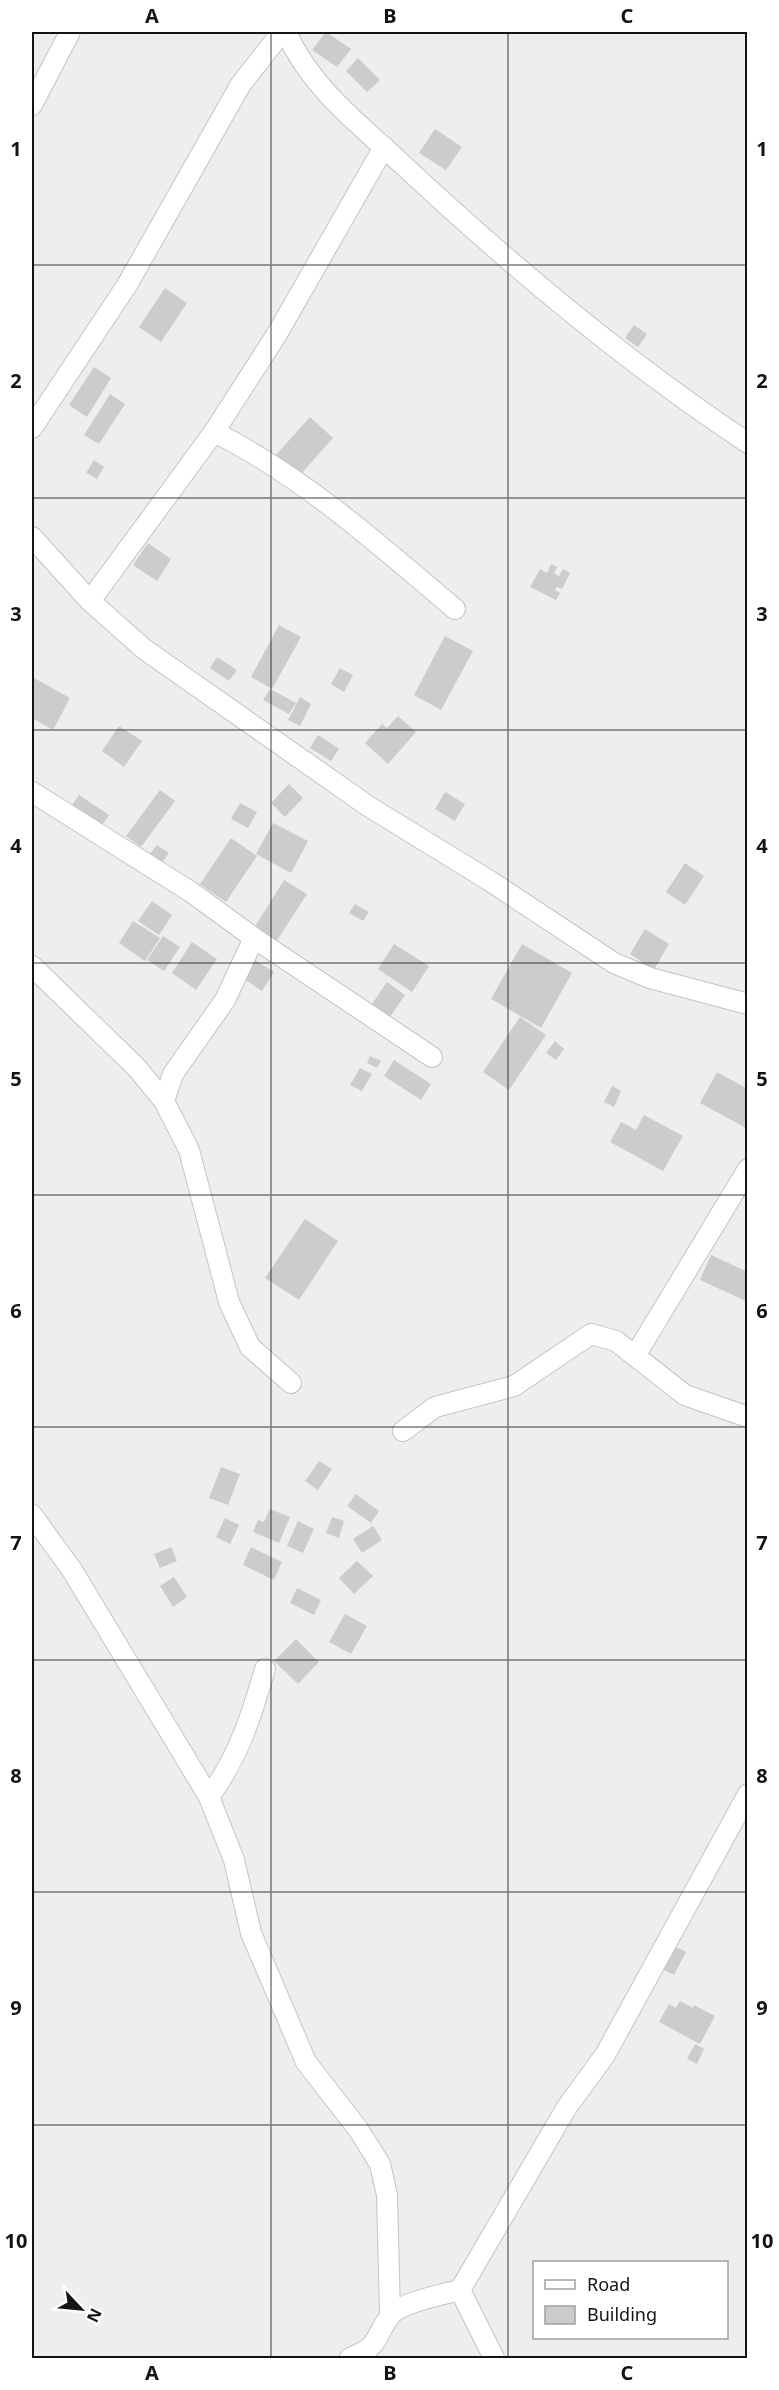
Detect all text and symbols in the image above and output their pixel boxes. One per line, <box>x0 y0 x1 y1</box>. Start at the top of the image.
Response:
text: A <box>145 2 159 29</box>
text: B <box>383 2 397 29</box>
text: C <box>621 2 634 29</box>
text: 1 <box>10 135 22 162</box>
text: 1 <box>756 135 768 162</box>
text: 2 <box>10 367 22 394</box>
text: 2 <box>756 367 768 394</box>
text: 3 <box>10 600 22 627</box>
text: 3 <box>756 600 768 627</box>
text: 4 <box>10 832 22 859</box>
text: 4 <box>756 832 768 859</box>
text: 5 <box>10 1065 22 1092</box>
text: 5 <box>756 1065 768 1092</box>
text: 6 <box>10 1297 22 1324</box>
text: 6 <box>756 1297 768 1324</box>
text: 7 <box>10 1529 22 1556</box>
text: 7 <box>756 1529 768 1556</box>
text: 8 <box>10 1762 22 1789</box>
text: 8 <box>756 1762 768 1789</box>
text: 9 <box>10 1994 22 2021</box>
text: 9 <box>756 1994 768 2021</box>
text: 10 <box>5 2227 27 2254</box>
text: 10 <box>751 2227 773 2254</box>
legend <box>533 2261 728 2339</box>
text: Road <box>587 2272 630 2296</box>
north arrow <box>51 2279 111 2339</box>
text: Building <box>587 2302 657 2326</box>
text: N <box>82 2305 107 2326</box>
text: A <box>145 2359 159 2386</box>
text: B <box>383 2359 397 2386</box>
text: C <box>621 2359 634 2386</box>

